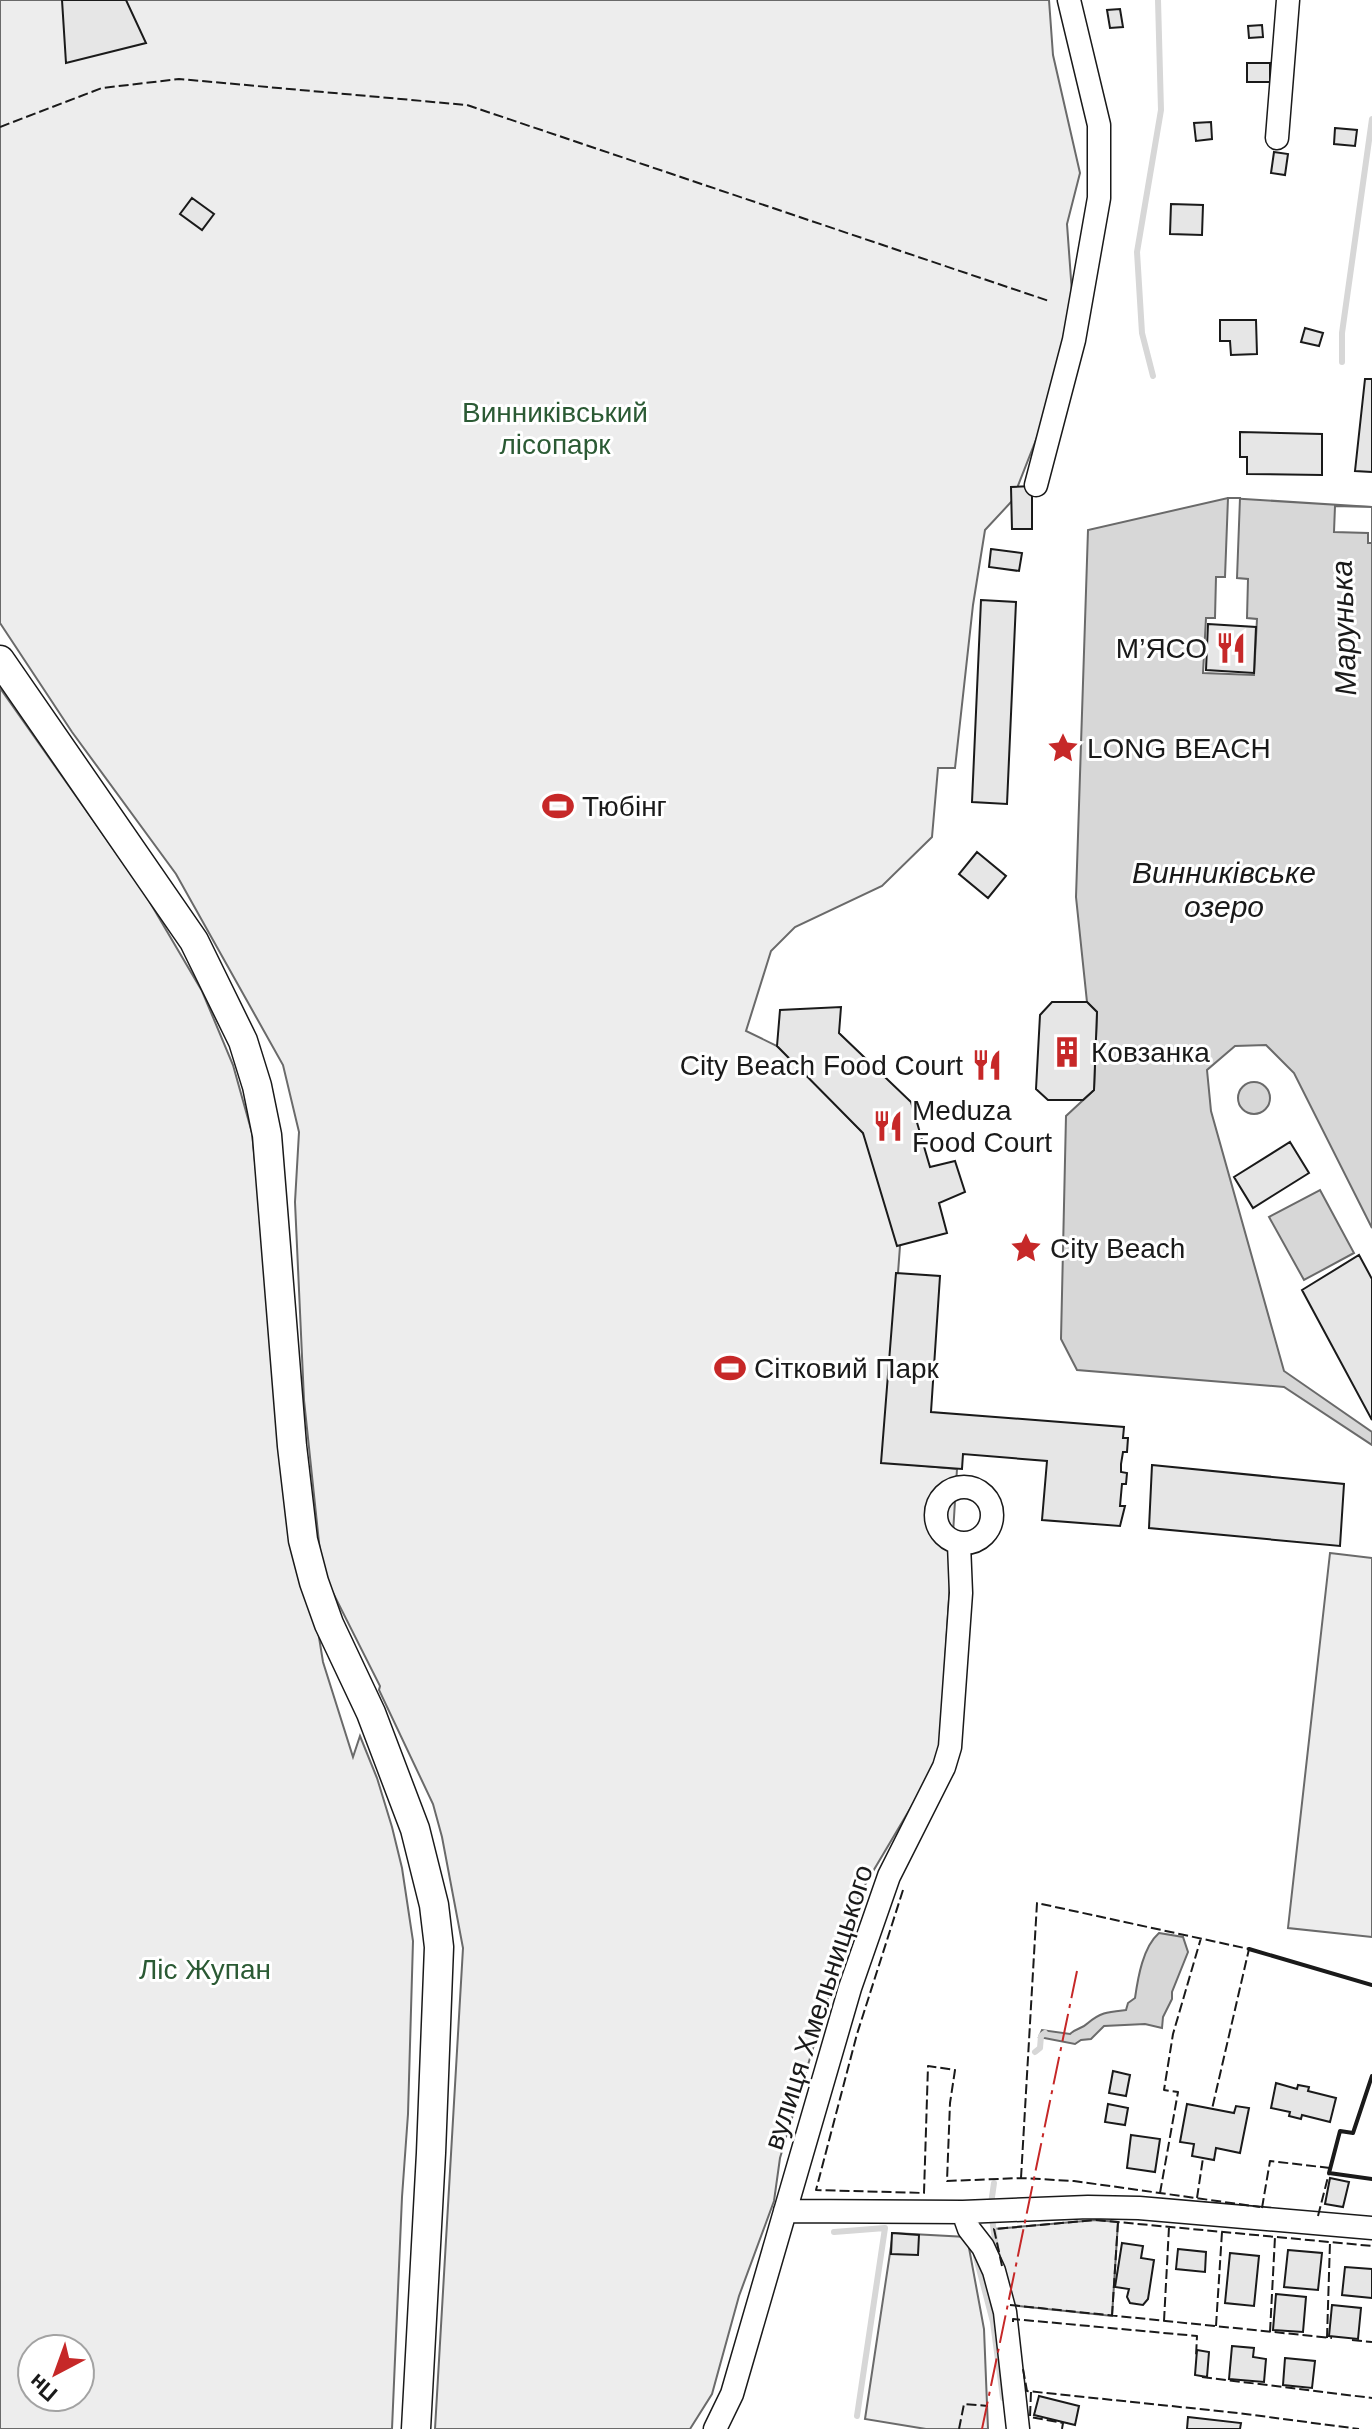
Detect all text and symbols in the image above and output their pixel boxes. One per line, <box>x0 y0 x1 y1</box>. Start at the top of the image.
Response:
park label: Винниківський лісопарк <box>462 397 648 460</box>
water label: Марунька <box>1325 560 1362 696</box>
restaurant icon: М’ЯСО <box>1214 631 1248 665</box>
place label: М’ЯСО <box>1116 633 1207 664</box>
place icon: LONG BEACH <box>1046 731 1080 765</box>
place label: LONG BEACH <box>1087 733 1271 764</box>
sports icon: Тюбінг <box>541 789 575 823</box>
place label: Тюбінг <box>582 791 667 822</box>
water label: Винниківське озеро <box>1132 856 1316 923</box>
building icon: Ковзанка <box>1050 1035 1084 1069</box>
place label: Ковзанка <box>1091 1037 1210 1068</box>
restaurant icon: City Beach Food Court <box>970 1048 1004 1082</box>
place label: City Beach Food Court <box>680 1050 963 1081</box>
place label: Meduza Food Court <box>912 1095 1052 1158</box>
restaurant icon: Meduza Food Court <box>871 1109 905 1143</box>
place icon: City Beach <box>1009 1231 1043 1265</box>
place label: City Beach <box>1050 1233 1185 1264</box>
sports icon: Сітковий Парк <box>713 1351 747 1385</box>
place label: Сітковий Парк <box>754 1353 940 1384</box>
street label: вулиця Хмельницького <box>758 1861 879 2153</box>
park label: Ліс Жупан <box>139 1954 271 1985</box>
north arrow <box>16 2333 96 2413</box>
text: Пн <box>24 2369 62 2407</box>

